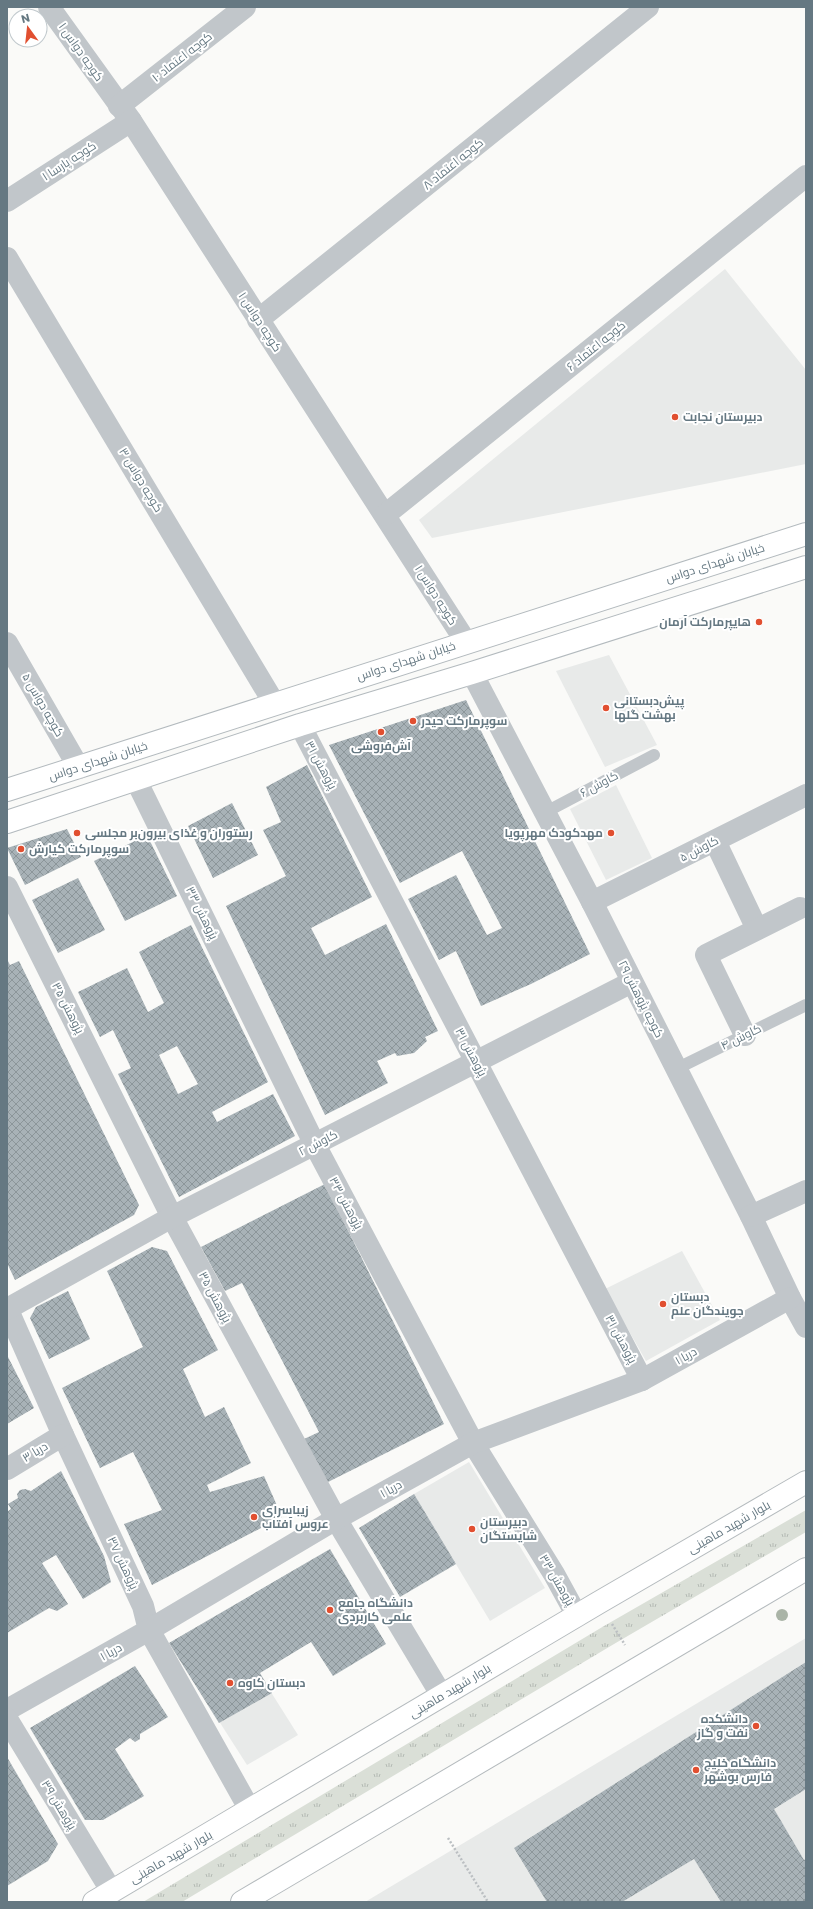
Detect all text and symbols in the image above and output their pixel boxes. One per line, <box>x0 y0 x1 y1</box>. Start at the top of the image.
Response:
north arrow <box>8 8 48 48</box>
text: N <box>19 10 31 27</box>
street label: کوچه دواس ۱ <box>54 19 108 85</box>
street label: کوچه اعتماد ۱۰ <box>148 28 216 86</box>
street label: کوچه اعتماد ۸ <box>419 134 487 194</box>
street label: کوچه پارسا ۱ <box>38 137 100 185</box>
street label: کوچه دواس ۱ <box>234 288 286 356</box>
street label: کوچه اعتماد ۶ <box>563 317 629 375</box>
place label: دبیرستان نجابت <box>683 408 763 425</box>
marker: دبیرستان نجابت <box>670 412 680 422</box>
street label: کوچه دواس ۳ <box>115 444 167 516</box>
street label: خیابان شهدای دواس <box>663 538 767 587</box>
street label: کوچه دواس ۱ <box>410 561 462 629</box>
place label: هایپرمارکت آرمان <box>659 613 751 631</box>
marker: هایپرمارکت آرمان <box>754 617 764 627</box>
street label: خیابان شهدای دواس <box>354 636 458 685</box>
street label: کوچه دواس ۵ <box>17 670 69 740</box>
place label: پیش‌دبستانی بهشت گلها <box>614 692 685 723</box>
marker: پیش‌دبستانی بهشت گلها <box>601 703 611 713</box>
place label: سوپرمارکت حیدر <box>420 712 507 730</box>
marker: سوپرمارکت حیدر <box>408 716 418 726</box>
marker: آش‌فروشی <box>376 727 386 737</box>
street label: خیابان شهدای دواس <box>46 736 150 785</box>
street label: پژوهش ۳۱ <box>301 737 342 793</box>
place label: آش‌فروشی <box>351 737 411 754</box>
street label: کاوش ۶ <box>577 766 621 801</box>
place label: رستوران و غذای بیرون‌بر مجلسی <box>85 824 253 841</box>
place label: مهدکودک مهرپویا <box>504 824 603 842</box>
marker: رستوران و غذای بیرون‌بر مجلسی <box>72 828 82 838</box>
marker: مهدکودک مهرپویا <box>606 828 616 838</box>
street label: کاوش ۵ <box>676 831 721 866</box>
place label: سوپرمارکت کیارش <box>29 840 129 858</box>
marker: سوپرمارکت کیارش <box>16 844 26 854</box>
street label: پژوهش ۳۳ <box>181 883 223 943</box>
street label: کوچه پژوهش ۲۹ <box>614 957 668 1041</box>
street label: پژوهش ۳۵ <box>47 979 89 1038</box>
street label: کاوش ۴ <box>718 1019 764 1054</box>
street label: پژوهش ۳۱ <box>451 1024 492 1080</box>
street label: کاوش ۲ <box>295 1126 340 1160</box>
street label: پژوهش ۳۳ <box>325 1173 368 1233</box>
street label: پژوهش ۳۵ <box>194 1268 236 1327</box>
place label: دبستان جویندگان علم <box>671 1288 744 1319</box>
marker: دبستان جویندگان علم <box>658 1299 668 1309</box>
street label: پژوهش ۳۱ <box>601 1311 642 1367</box>
street label: دریا ۱ <box>672 1343 700 1368</box>
street label: دریا ۳ <box>19 1437 51 1466</box>
street label: دریا ۱ <box>377 1476 405 1501</box>
street label: بلوار شهید ماهینی <box>684 1496 773 1557</box>
place label: زیباسرای عروس آفتاب <box>262 1501 329 1532</box>
marker: زیباسرای عروس آفتاب <box>249 1512 259 1522</box>
place label: دبیرستان شایستگان <box>480 1513 537 1544</box>
marker: دبیرستان شایستگان <box>467 1524 477 1534</box>
street label: پژوهش ۳۷ <box>103 1534 143 1593</box>
street label: پژوهش ۳۳ <box>535 1551 580 1610</box>
place label: دانشگاه جامع علمی کاربردی <box>338 1594 413 1625</box>
marker: دانشگاه جامع علمی کاربردی <box>325 1605 335 1615</box>
street label: دریا ۱ <box>97 1639 125 1664</box>
street label: بلوار شهید ماهینی <box>406 1659 494 1722</box>
place label: دبستان کاوه <box>238 1674 306 1691</box>
marker: دبستان کاوه <box>225 1678 235 1688</box>
place label: دانشکده نفت و گاز <box>696 1710 748 1741</box>
marker: دانشکده نفت و گاز <box>751 1721 761 1731</box>
place label: دانشگاه خلیج فارس بوشهر <box>703 1754 776 1785</box>
marker: دانشگاه خلیج فارس بوشهر <box>691 1765 701 1775</box>
street label: پژوهش ۳۹ <box>37 1777 81 1834</box>
street label: بلوار شهید ماهینی <box>126 1826 215 1887</box>

